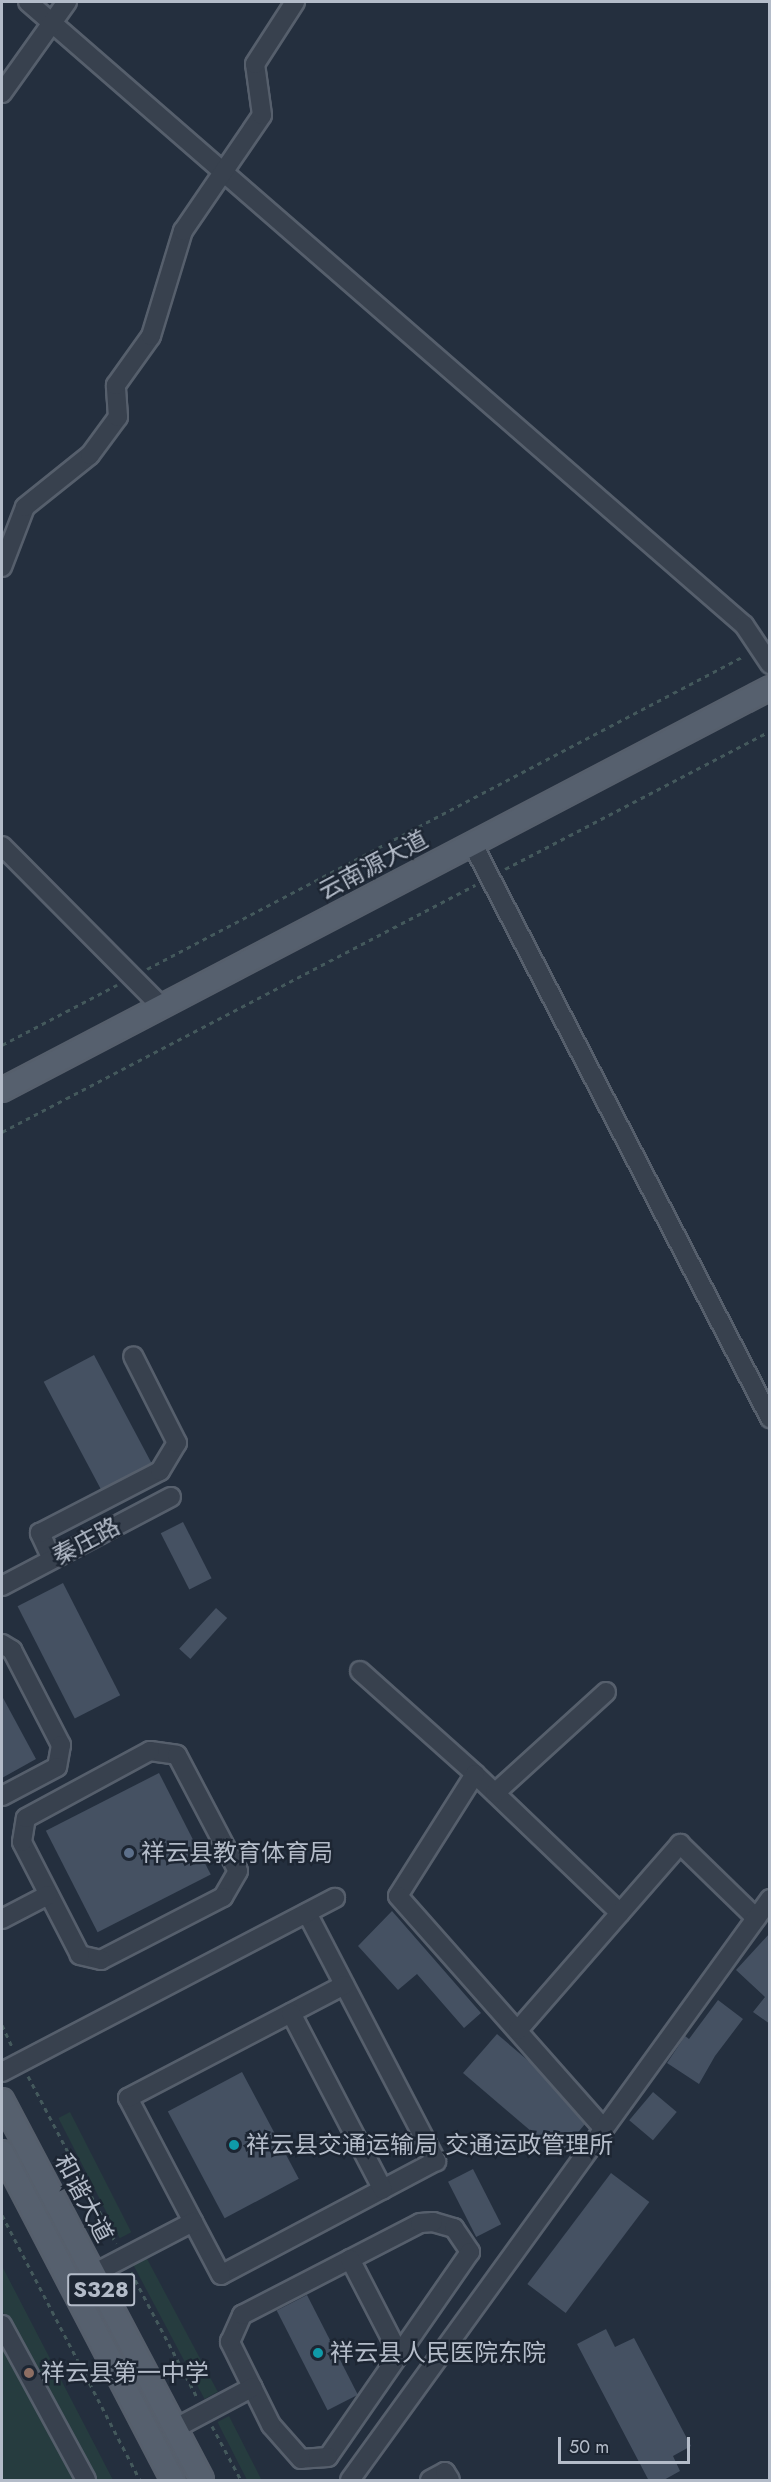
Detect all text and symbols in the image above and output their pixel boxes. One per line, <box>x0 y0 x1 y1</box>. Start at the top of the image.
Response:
street label: 云南源大道 <box>313 824 433 906</box>
street label: 秦庄路 <box>47 1511 125 1571</box>
place label: 祥云县教育体育局 <box>141 1839 333 1867</box>
marker: 祥云县教育体育局 <box>122 1846 136 1860</box>
place label: 祥云县交通运输局 交通运政管理所 <box>246 2131 613 2159</box>
marker: 祥云县交通运输局 交通运政管理所 <box>227 2138 241 2152</box>
street label: 和谐大道 <box>49 2149 119 2247</box>
road number: S328 <box>66 2271 136 2309</box>
place label: 祥云县人民医院东院 <box>330 2339 546 2367</box>
marker: 祥云县人民医院东院 <box>311 2346 325 2360</box>
place label: 祥云县第一中学 <box>41 2359 209 2387</box>
marker: 祥云县第一中学 <box>22 2366 36 2380</box>
scale bar <box>561 2425 693 2463</box>
text: 50 m <box>569 2434 609 2460</box>

